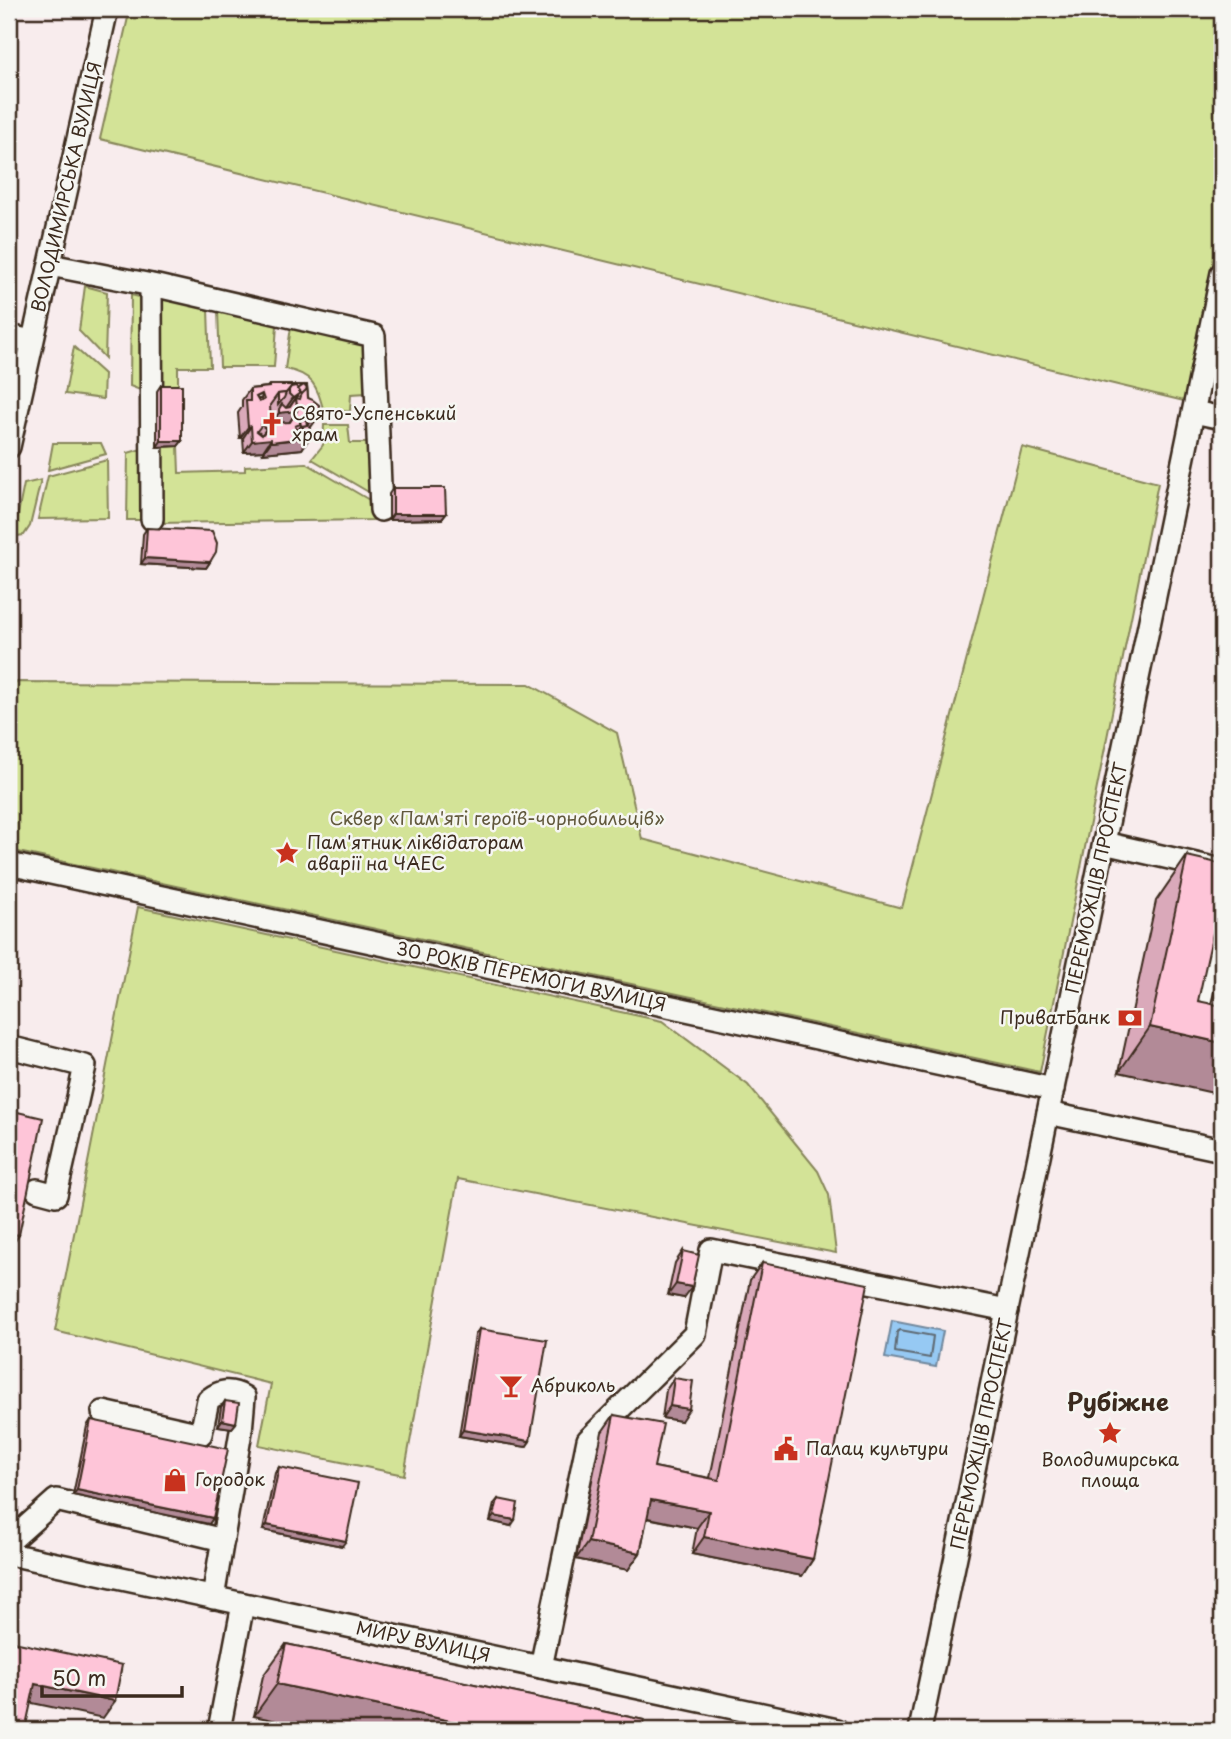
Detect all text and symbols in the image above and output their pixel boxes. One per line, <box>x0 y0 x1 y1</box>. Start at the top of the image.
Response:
street label: ВОЛОДИМИРСЬКА ВУЛИЦЯ <box>24 59 108 315</box>
place label: Свято-Успенський храм <box>292 399 456 447</box>
church icon: Свято-Успенський храм <box>258 410 286 438</box>
street label: ПЕРЕМОЖЦІВ ПРОСПЕКТ <box>1058 759 1133 996</box>
park label: Сквер «Пам'яті героїв-чорнобильців» <box>330 804 664 831</box>
place label: Пам'ятник ліквідаторам аварії на ЧАЕС <box>307 828 524 876</box>
place icon: Пам'ятник ліквідаторам аварії на ЧАЕС <box>273 839 301 867</box>
street label: 30 РОКІВ ПЕРЕМОГИ ВУЛИЦЯ <box>394 934 669 1017</box>
place label: ПриватБанк <box>1000 1003 1110 1030</box>
bank icon: ПриватБанк <box>1116 1004 1144 1032</box>
street label: ПЕРЕМОЖЦІВ ПРОСПЕКТ <box>943 1315 1018 1552</box>
place label: Абриколь <box>531 1371 615 1398</box>
bar icon: Абриколь <box>497 1372 525 1400</box>
district label: Рубіжне <box>1067 1383 1169 1419</box>
place icon: Володимирська площа <box>1096 1419 1124 1447</box>
place label: Палац культури <box>806 1434 949 1461</box>
public building icon: Палац культури <box>772 1435 800 1463</box>
place label: Володимирська площа <box>1041 1445 1180 1493</box>
place label: Городок <box>195 1465 265 1492</box>
shop icon: Городок <box>161 1466 189 1494</box>
street label: МИРУ ВУЛИЦЯ <box>354 1613 493 1668</box>
scale bar <box>42 1655 182 1699</box>
text: 50 m <box>52 1661 106 1693</box>

